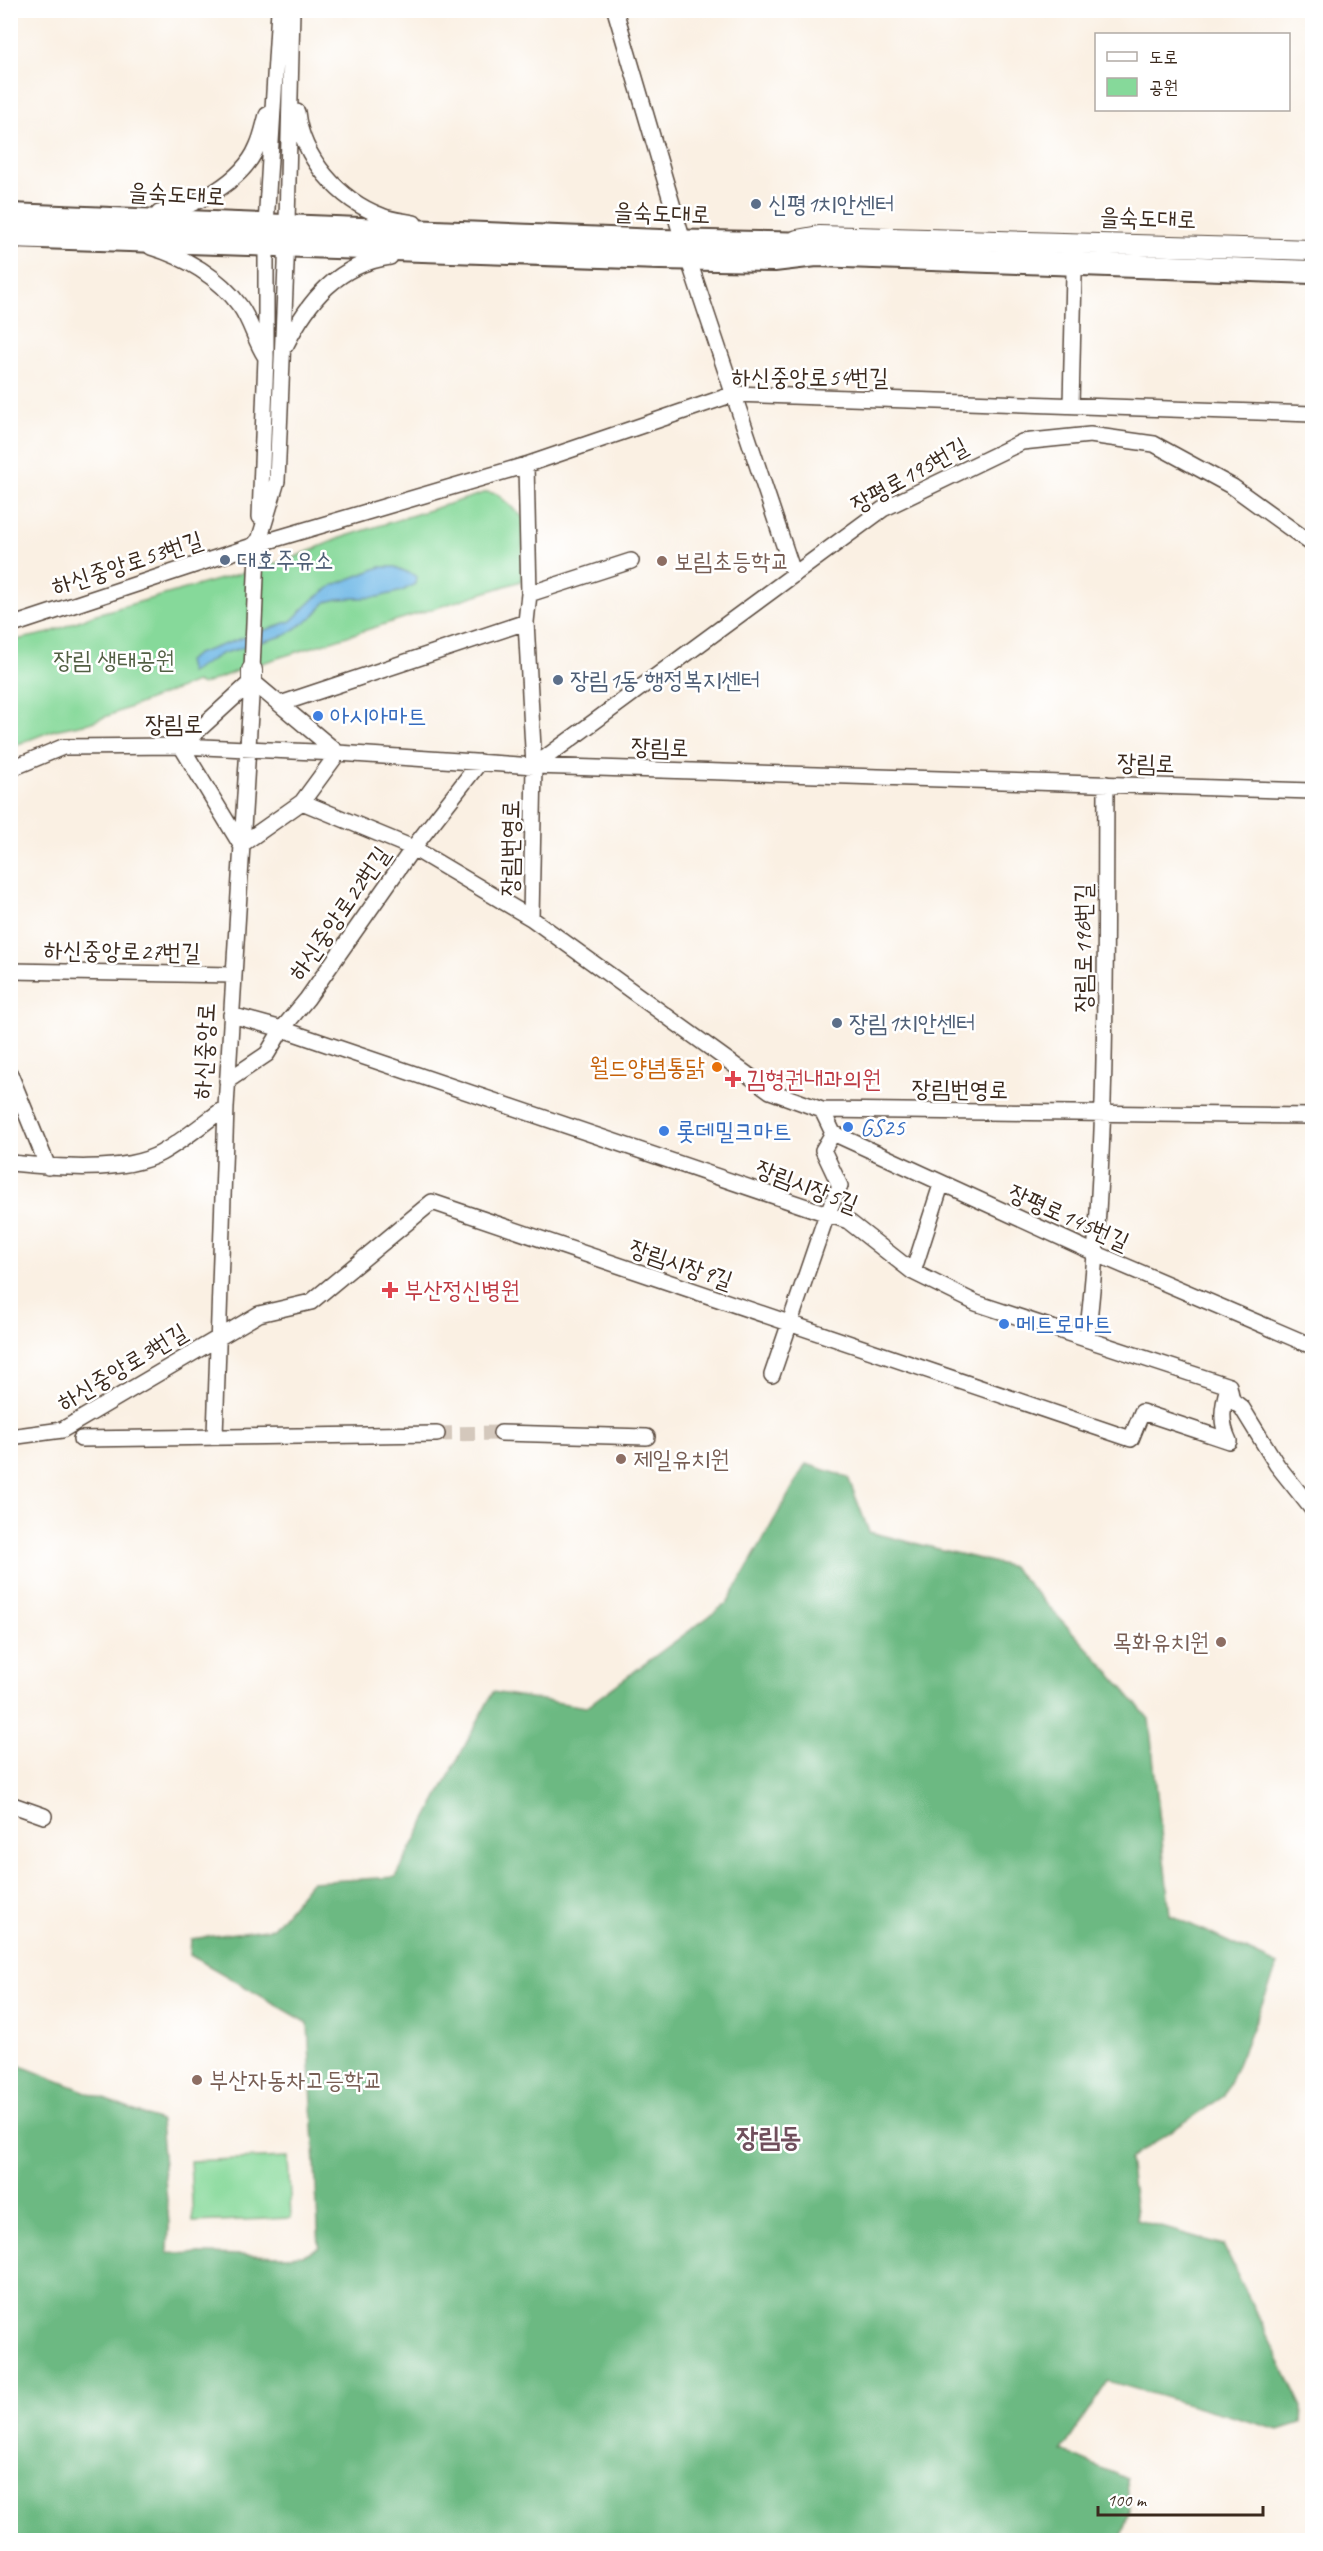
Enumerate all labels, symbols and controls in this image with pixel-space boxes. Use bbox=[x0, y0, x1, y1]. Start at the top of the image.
legend bbox=[1095, 33, 1290, 111]
text: 도로 bbox=[1149, 46, 1178, 68]
text: 공원 bbox=[1149, 76, 1178, 98]
street label: 을숙도대로 bbox=[128, 176, 226, 212]
place label: 신평1치안센터 bbox=[768, 189, 895, 219]
street label: 을숙도대로 bbox=[613, 196, 711, 230]
marker: 신평1치안센터 bbox=[749, 197, 763, 211]
street label: 을숙도대로 bbox=[1099, 201, 1197, 235]
street label: 하신중앙로54번길 bbox=[732, 362, 888, 392]
street label: 장평로195번길 bbox=[845, 431, 973, 519]
street label: 하신중앙로53번길 bbox=[48, 525, 206, 601]
place label: 대호주유소 bbox=[237, 545, 334, 575]
place label: 보림초등학교 bbox=[674, 546, 790, 576]
marker: 대호주유소 bbox=[218, 553, 232, 567]
marker: 보림초등학교 bbox=[655, 554, 669, 568]
park label: 장림 생태공원 bbox=[53, 645, 175, 675]
place label: 장림1동 행정복지센터 bbox=[570, 665, 760, 695]
marker: 장림1동 행정복지센터 bbox=[551, 673, 565, 687]
place label: 아시아마트 bbox=[330, 701, 427, 731]
street label: 장림로 bbox=[145, 709, 203, 739]
marker: 아시아마트 bbox=[311, 709, 325, 723]
street label: 장림로 bbox=[631, 731, 689, 763]
street label: 장림로 bbox=[1117, 747, 1175, 779]
street label: 장림번영로 bbox=[494, 799, 526, 897]
street label: 하신중앙로22번길 bbox=[282, 840, 396, 986]
street label: 장림로196번길 bbox=[1068, 884, 1098, 1012]
street label: 하신중앙로27번길 bbox=[43, 935, 201, 967]
street label: 하신중앙로 bbox=[186, 1002, 222, 1100]
place label: 장림1치안센터 bbox=[849, 1008, 976, 1038]
marker: 장림1치안센터 bbox=[830, 1016, 844, 1030]
place label: 월드양념통닭 bbox=[589, 1052, 705, 1082]
marker: 월드양념통닭 bbox=[710, 1060, 724, 1074]
place label: 김형권내과의원 bbox=[746, 1064, 881, 1094]
marker: 김형권내과의원 bbox=[724, 1070, 742, 1088]
street label: 장림번영로 bbox=[911, 1073, 1009, 1105]
place label: GS25 bbox=[860, 1112, 906, 1142]
place label: 롯데밀크마트 bbox=[676, 1116, 792, 1146]
marker: GS25 bbox=[841, 1120, 855, 1134]
marker: 롯데밀크마트 bbox=[657, 1124, 671, 1138]
street label: 장림시장5길 bbox=[752, 1153, 862, 1219]
street label: 장평로145번길 bbox=[1004, 1177, 1134, 1257]
street label: 장림시장9길 bbox=[625, 1232, 737, 1296]
place label: 부산정신병원 bbox=[404, 1275, 520, 1305]
marker: 부산정신병원 bbox=[381, 1281, 399, 1299]
place label: 메트로마트 bbox=[1016, 1309, 1113, 1339]
street label: 하신중앙로3번길 bbox=[52, 1317, 192, 1417]
marker: 메트로마트 bbox=[997, 1317, 1011, 1331]
place label: 제일유치원 bbox=[633, 1444, 730, 1474]
marker: 제일유치원 bbox=[614, 1452, 628, 1466]
place label: 목화유치원 bbox=[1112, 1627, 1209, 1657]
marker: 목화유치원 bbox=[1214, 1635, 1228, 1649]
place label: 부산자동차고등학교 bbox=[209, 2065, 383, 2095]
marker: 부산자동차고등학교 bbox=[190, 2073, 204, 2087]
district label: 장림동 bbox=[736, 2120, 802, 2154]
scale bar bbox=[1098, 2479, 1263, 2517]
text: 100 m bbox=[1107, 2489, 1148, 2511]

